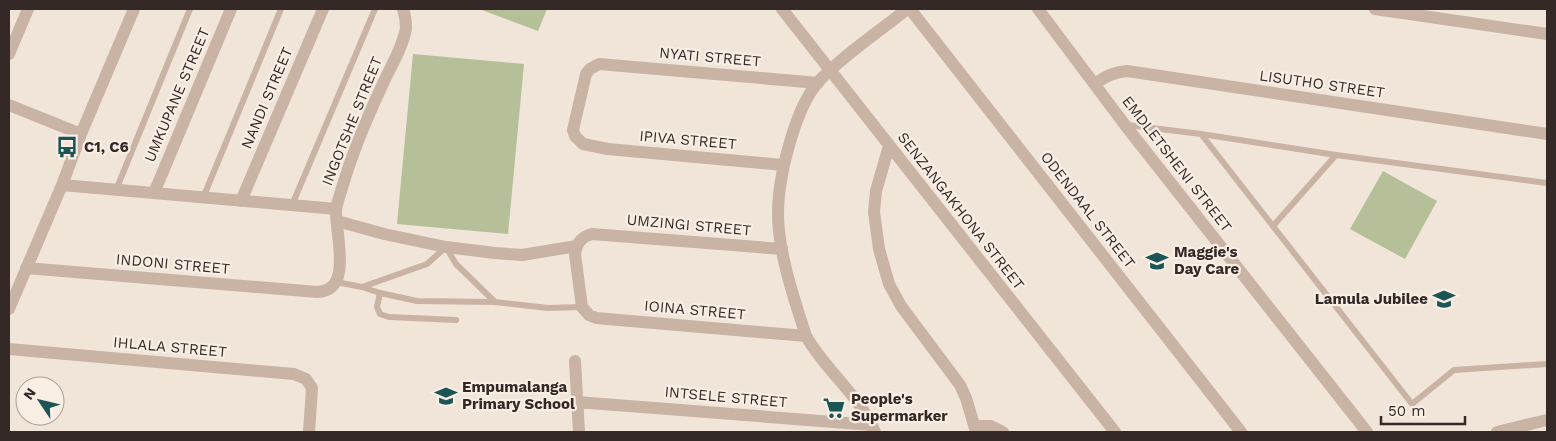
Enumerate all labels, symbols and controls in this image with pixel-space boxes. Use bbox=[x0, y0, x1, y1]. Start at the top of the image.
street label: UMKUPANE STREET bbox=[141, 25, 213, 165]
street label: NANDI STREET bbox=[237, 44, 297, 152]
street label: NYATI STREET bbox=[658, 44, 762, 70]
street label: INGOTSHE STREET bbox=[318, 54, 386, 188]
street label: LISUTHO STREET bbox=[1258, 66, 1386, 102]
street label: EMDLETSHENI STREET bbox=[1118, 92, 1236, 236]
street label: IPIVA STREET bbox=[639, 127, 737, 153]
street label: SENZANGAKHONA STREET bbox=[894, 129, 1028, 293]
bus stop icon: C1, C6 bbox=[54, 134, 80, 160]
place label: C1, C6 bbox=[84, 138, 129, 156]
street label: ODENDAAL STREET bbox=[1037, 148, 1139, 272]
street label: UMZINGI STREET bbox=[626, 211, 752, 239]
place label: Maggie's Day Care bbox=[1174, 243, 1240, 278]
school or university icon: Maggie's Day Care bbox=[1144, 248, 1170, 274]
street label: INDONI STREET bbox=[115, 250, 231, 278]
school or university icon: Lamula Jubilee bbox=[1431, 286, 1457, 312]
place label: Lamula Jubilee bbox=[1315, 290, 1428, 308]
street label: IOINA STREET bbox=[643, 297, 747, 323]
street label: IHLALA STREET bbox=[112, 333, 228, 361]
north arrow bbox=[15, 376, 65, 426]
place label: Empumalanga Primary School bbox=[462, 378, 575, 413]
school or university icon: Empumalanga Primary School bbox=[433, 383, 459, 409]
street label: INTSELE STREET bbox=[664, 383, 788, 411]
text: N bbox=[20, 385, 39, 402]
place label: People's Supermarker bbox=[851, 390, 948, 425]
scale bar bbox=[1381, 394, 1465, 426]
supermarket icon: People's Supermarker bbox=[821, 395, 847, 421]
text: 50 m bbox=[1388, 402, 1425, 420]

